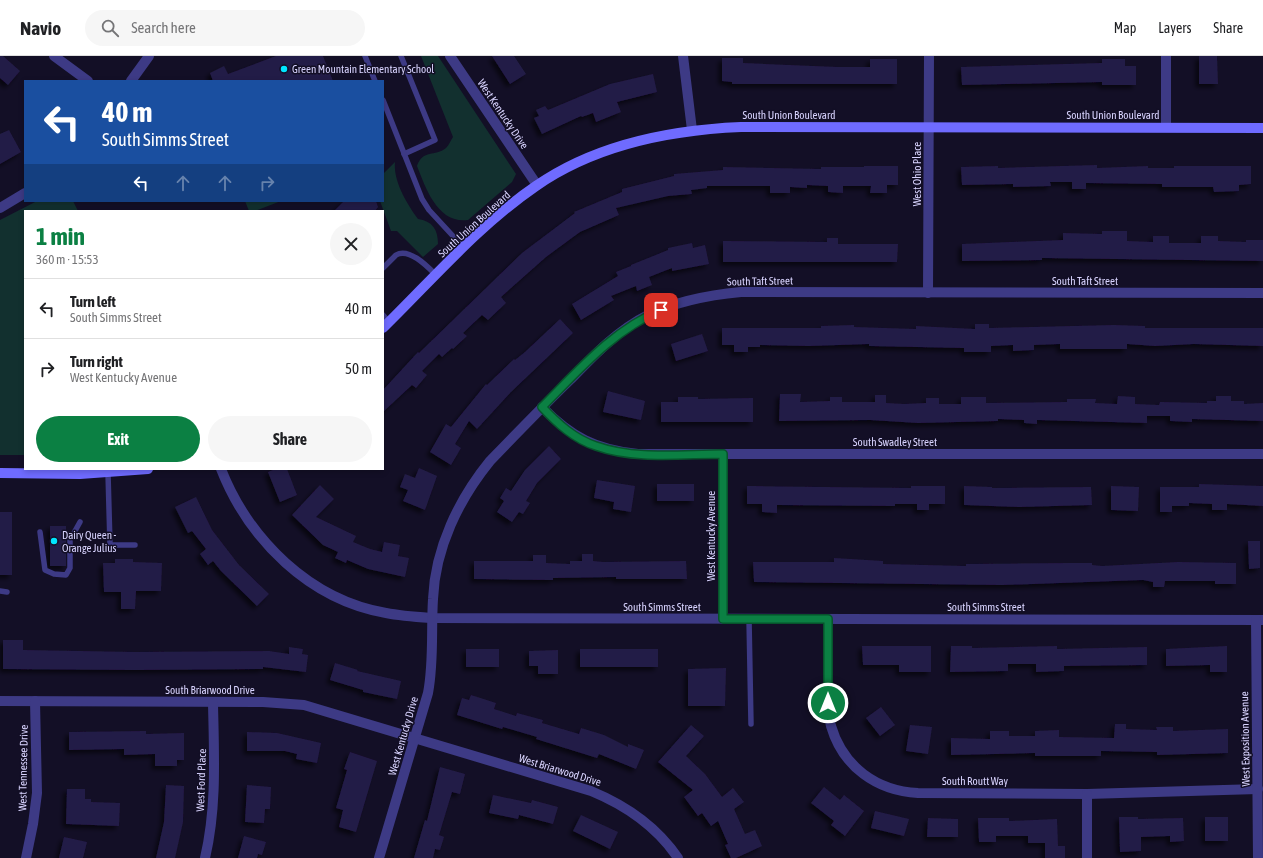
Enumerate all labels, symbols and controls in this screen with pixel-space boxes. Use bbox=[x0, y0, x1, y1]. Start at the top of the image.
search box bbox=[85, 10, 365, 46]
text: Navio bbox=[20, 17, 61, 39]
icon: search bbox=[99, 17, 121, 39]
text: Search here bbox=[131, 19, 196, 36]
text: Map bbox=[1114, 20, 1136, 36]
text: Layers bbox=[1158, 20, 1191, 36]
text: Share bbox=[1213, 20, 1243, 36]
place label: Green Mountain Elementary School bbox=[292, 63, 434, 75]
marker: Green Mountain Elementary School bbox=[279, 64, 289, 74]
street label: West Kentucky Drive bbox=[475, 77, 531, 151]
icon: left bbox=[36, 96, 88, 148]
text: 40 m bbox=[102, 96, 152, 128]
street label: South Union Boulevard bbox=[743, 109, 835, 121]
street label: South Union Boulevard bbox=[1067, 109, 1159, 121]
text: South Simms Street bbox=[102, 129, 229, 150]
street label: West Ohio Place bbox=[911, 142, 923, 206]
icon: left bbox=[130, 172, 152, 194]
icon: ahead bbox=[172, 172, 194, 194]
icon: ahead bbox=[214, 172, 236, 194]
icon: right bbox=[256, 172, 278, 194]
street label: South Union Boulevard bbox=[435, 188, 513, 260]
text: 1 min bbox=[36, 223, 85, 250]
button: close bbox=[330, 223, 372, 265]
text: 360 m · 15:53 bbox=[36, 252, 99, 267]
street label: South Taft Street bbox=[727, 274, 793, 288]
street label: South Taft Street bbox=[1052, 275, 1118, 287]
text: Turn left bbox=[70, 293, 116, 310]
pin bbox=[644, 293, 678, 327]
icon: left bbox=[36, 298, 58, 320]
icon: arrive bbox=[650, 299, 672, 321]
text: 40 m bbox=[345, 300, 372, 317]
text: South Simms Street bbox=[70, 310, 162, 325]
text: Turn right bbox=[70, 353, 123, 370]
icon: right bbox=[36, 358, 58, 380]
text: 50 m bbox=[345, 360, 372, 377]
text: West Kentucky Avenue bbox=[70, 370, 177, 385]
button: Exit bbox=[36, 416, 200, 462]
button: Share bbox=[208, 416, 372, 462]
street label: South Swadley Street bbox=[853, 436, 937, 448]
street label: West Kentucky Avenue bbox=[705, 491, 717, 581]
place label: Dairy Queen - Orange Julius bbox=[62, 529, 117, 554]
marker: Dairy Queen - Orange Julius bbox=[49, 536, 59, 546]
street label: South Simms Street bbox=[623, 601, 701, 613]
street label: South Simms Street bbox=[947, 601, 1025, 613]
position arrow bbox=[807, 682, 849, 724]
street label: South Briarwood Drive bbox=[165, 684, 255, 696]
street label: West Exposition Avenue bbox=[1238, 691, 1252, 787]
street label: West Kentucky Drive bbox=[386, 695, 420, 777]
street label: West Tennessee Drive bbox=[16, 725, 30, 811]
street label: West Ford Place bbox=[194, 748, 208, 812]
street label: West Briarwood Drive bbox=[517, 752, 603, 788]
street label: South Routt Way bbox=[942, 775, 1009, 787]

